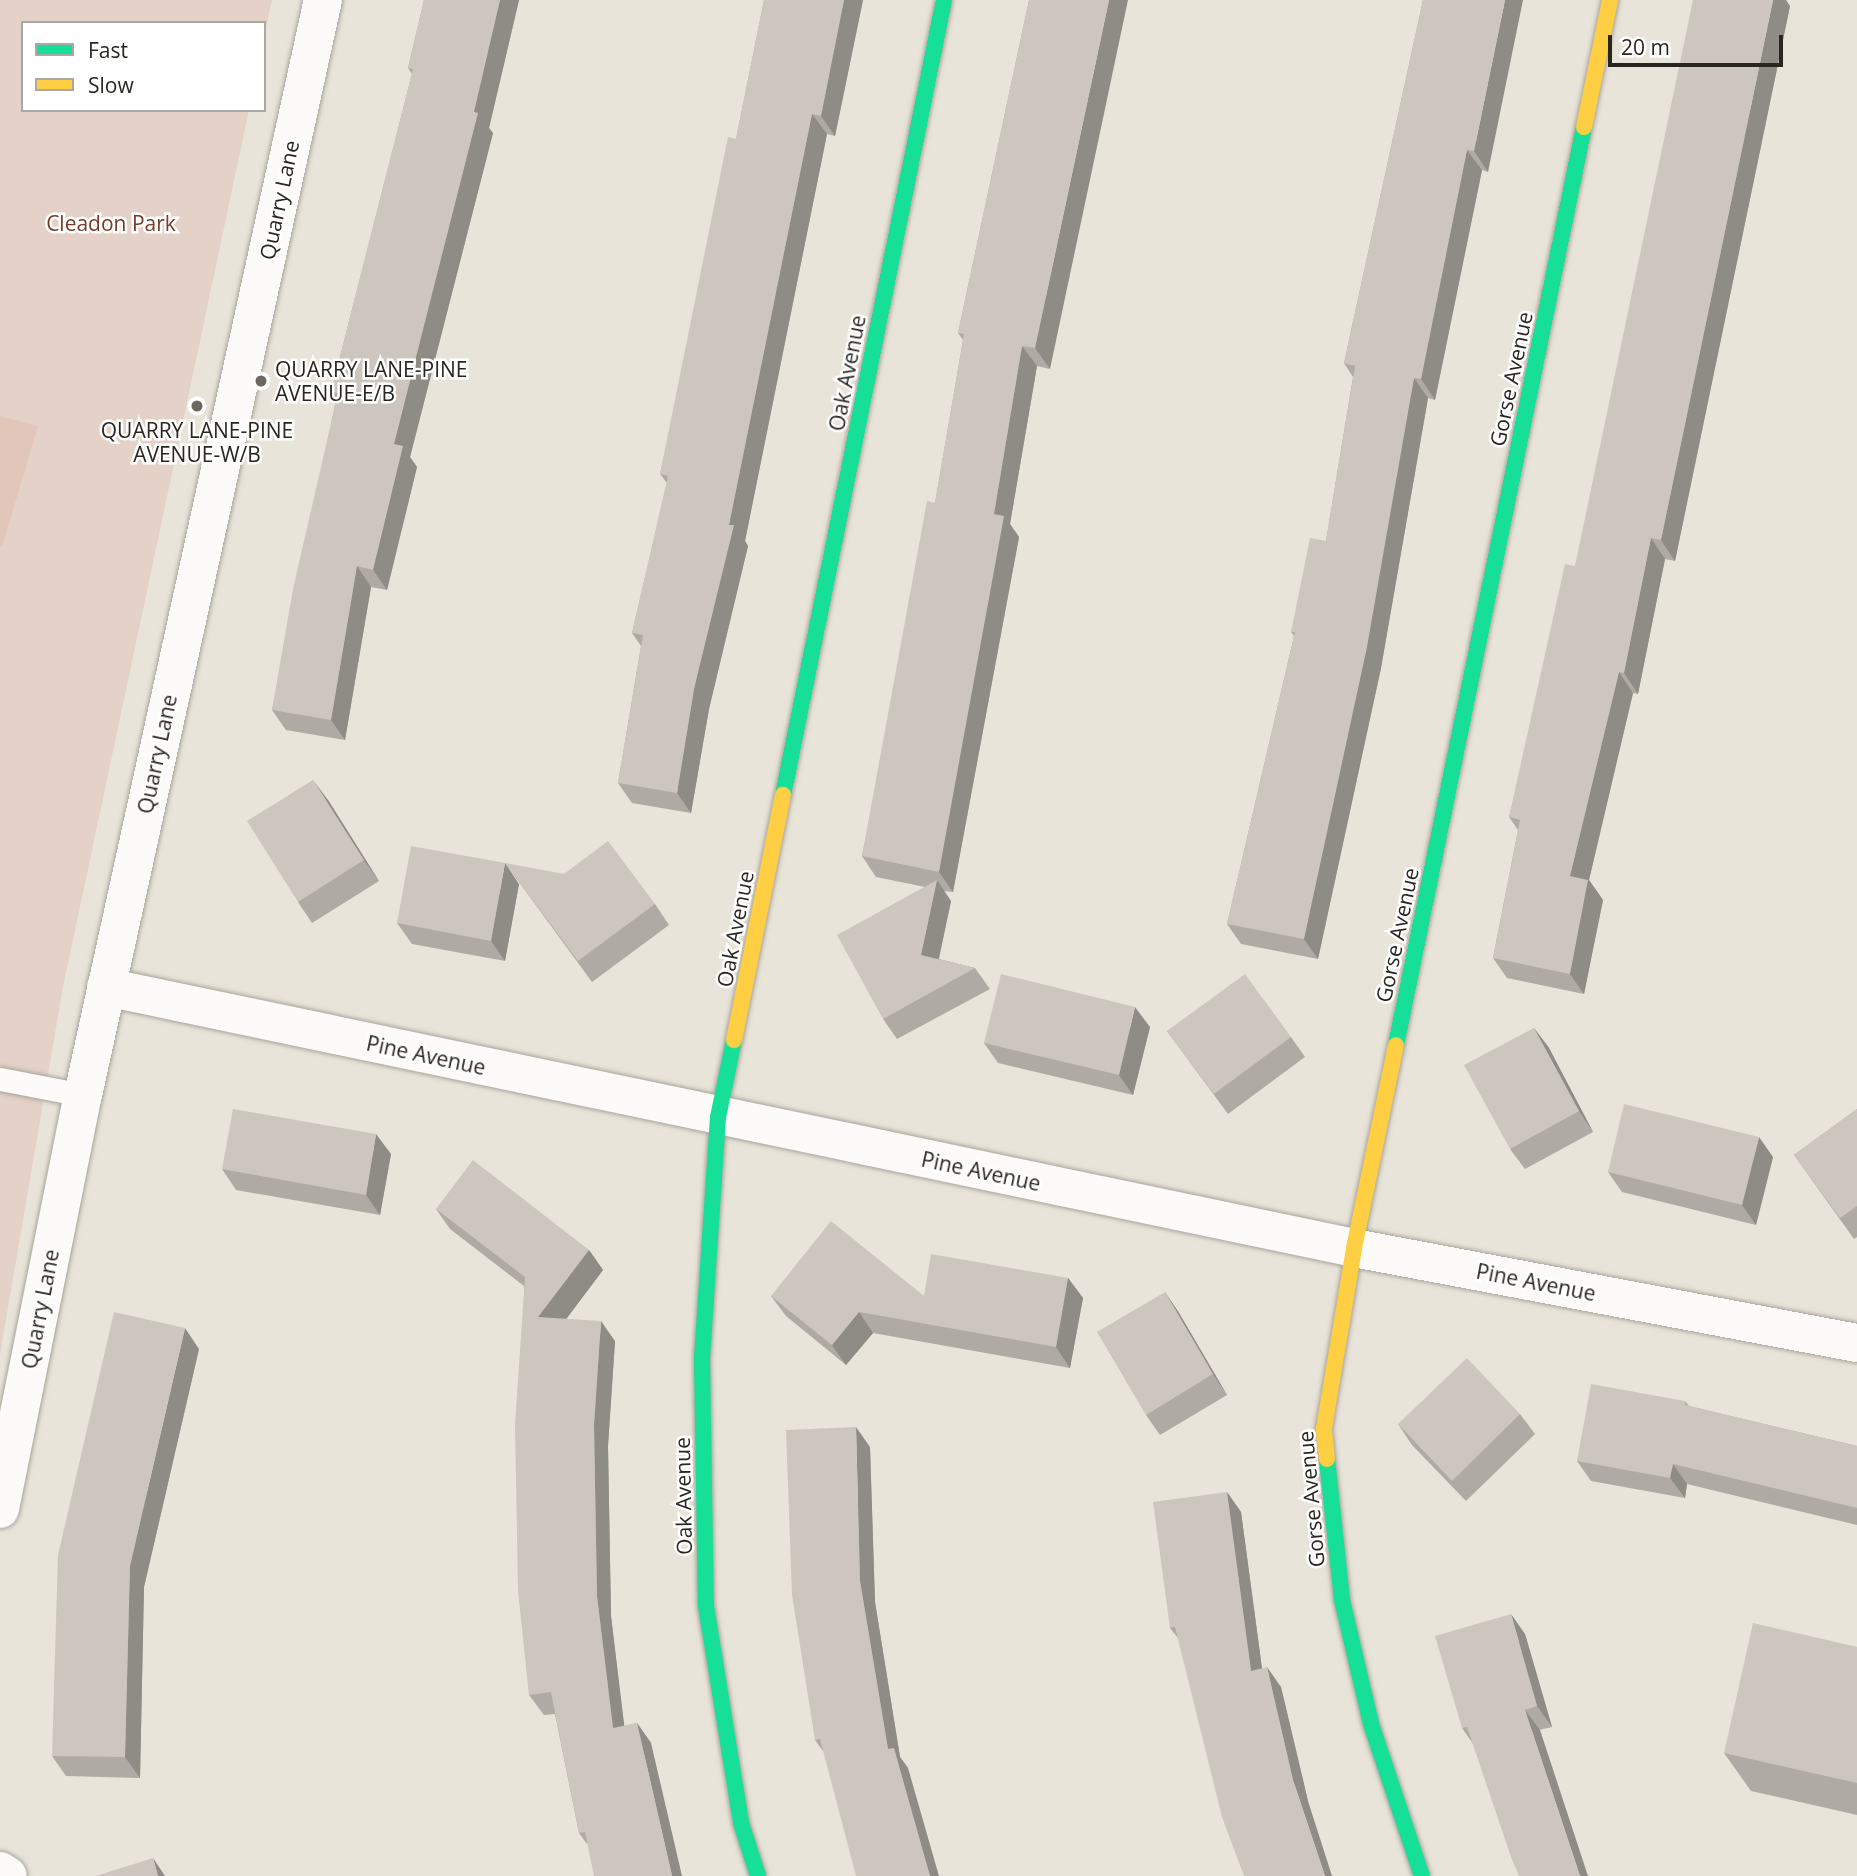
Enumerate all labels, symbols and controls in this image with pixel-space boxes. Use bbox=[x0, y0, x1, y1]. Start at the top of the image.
legend bbox=[21, 21, 266, 112]
scale bar bbox=[1612, 21, 1787, 65]
text: 20 m bbox=[1621, 33, 1670, 61]
text: Fast bbox=[88, 36, 128, 64]
text: Slow bbox=[88, 71, 134, 99]
street label: Quarry Lane bbox=[254, 138, 304, 262]
park label: Cleadon Park bbox=[46, 210, 176, 236]
street label: Gorse Avenue bbox=[1484, 309, 1538, 449]
street label: Oak Avenue bbox=[823, 313, 871, 433]
place label: QUARRY LANE-PINE AVENUE-E/B bbox=[275, 356, 467, 406]
marker: QUARRY LANE-PINE AVENUE-E/B bbox=[253, 373, 269, 389]
marker: QUARRY LANE-PINE AVENUE-W/B bbox=[189, 398, 205, 414]
place label: QUARRY LANE-PINE AVENUE-W/B bbox=[101, 417, 293, 467]
street label: Quarry Lane bbox=[132, 692, 182, 816]
street label: Gorse Avenue bbox=[1370, 865, 1424, 1005]
street label: Oak Avenue bbox=[711, 869, 759, 989]
street label: Pine Avenue bbox=[364, 1030, 488, 1080]
street label: Pine Avenue bbox=[919, 1146, 1043, 1196]
street label: Quarry Lane bbox=[16, 1247, 64, 1371]
street label: Pine Avenue bbox=[1474, 1258, 1598, 1306]
street label: Gorse Avenue bbox=[1292, 1430, 1330, 1568]
street label: Oak Avenue bbox=[669, 1437, 697, 1555]

